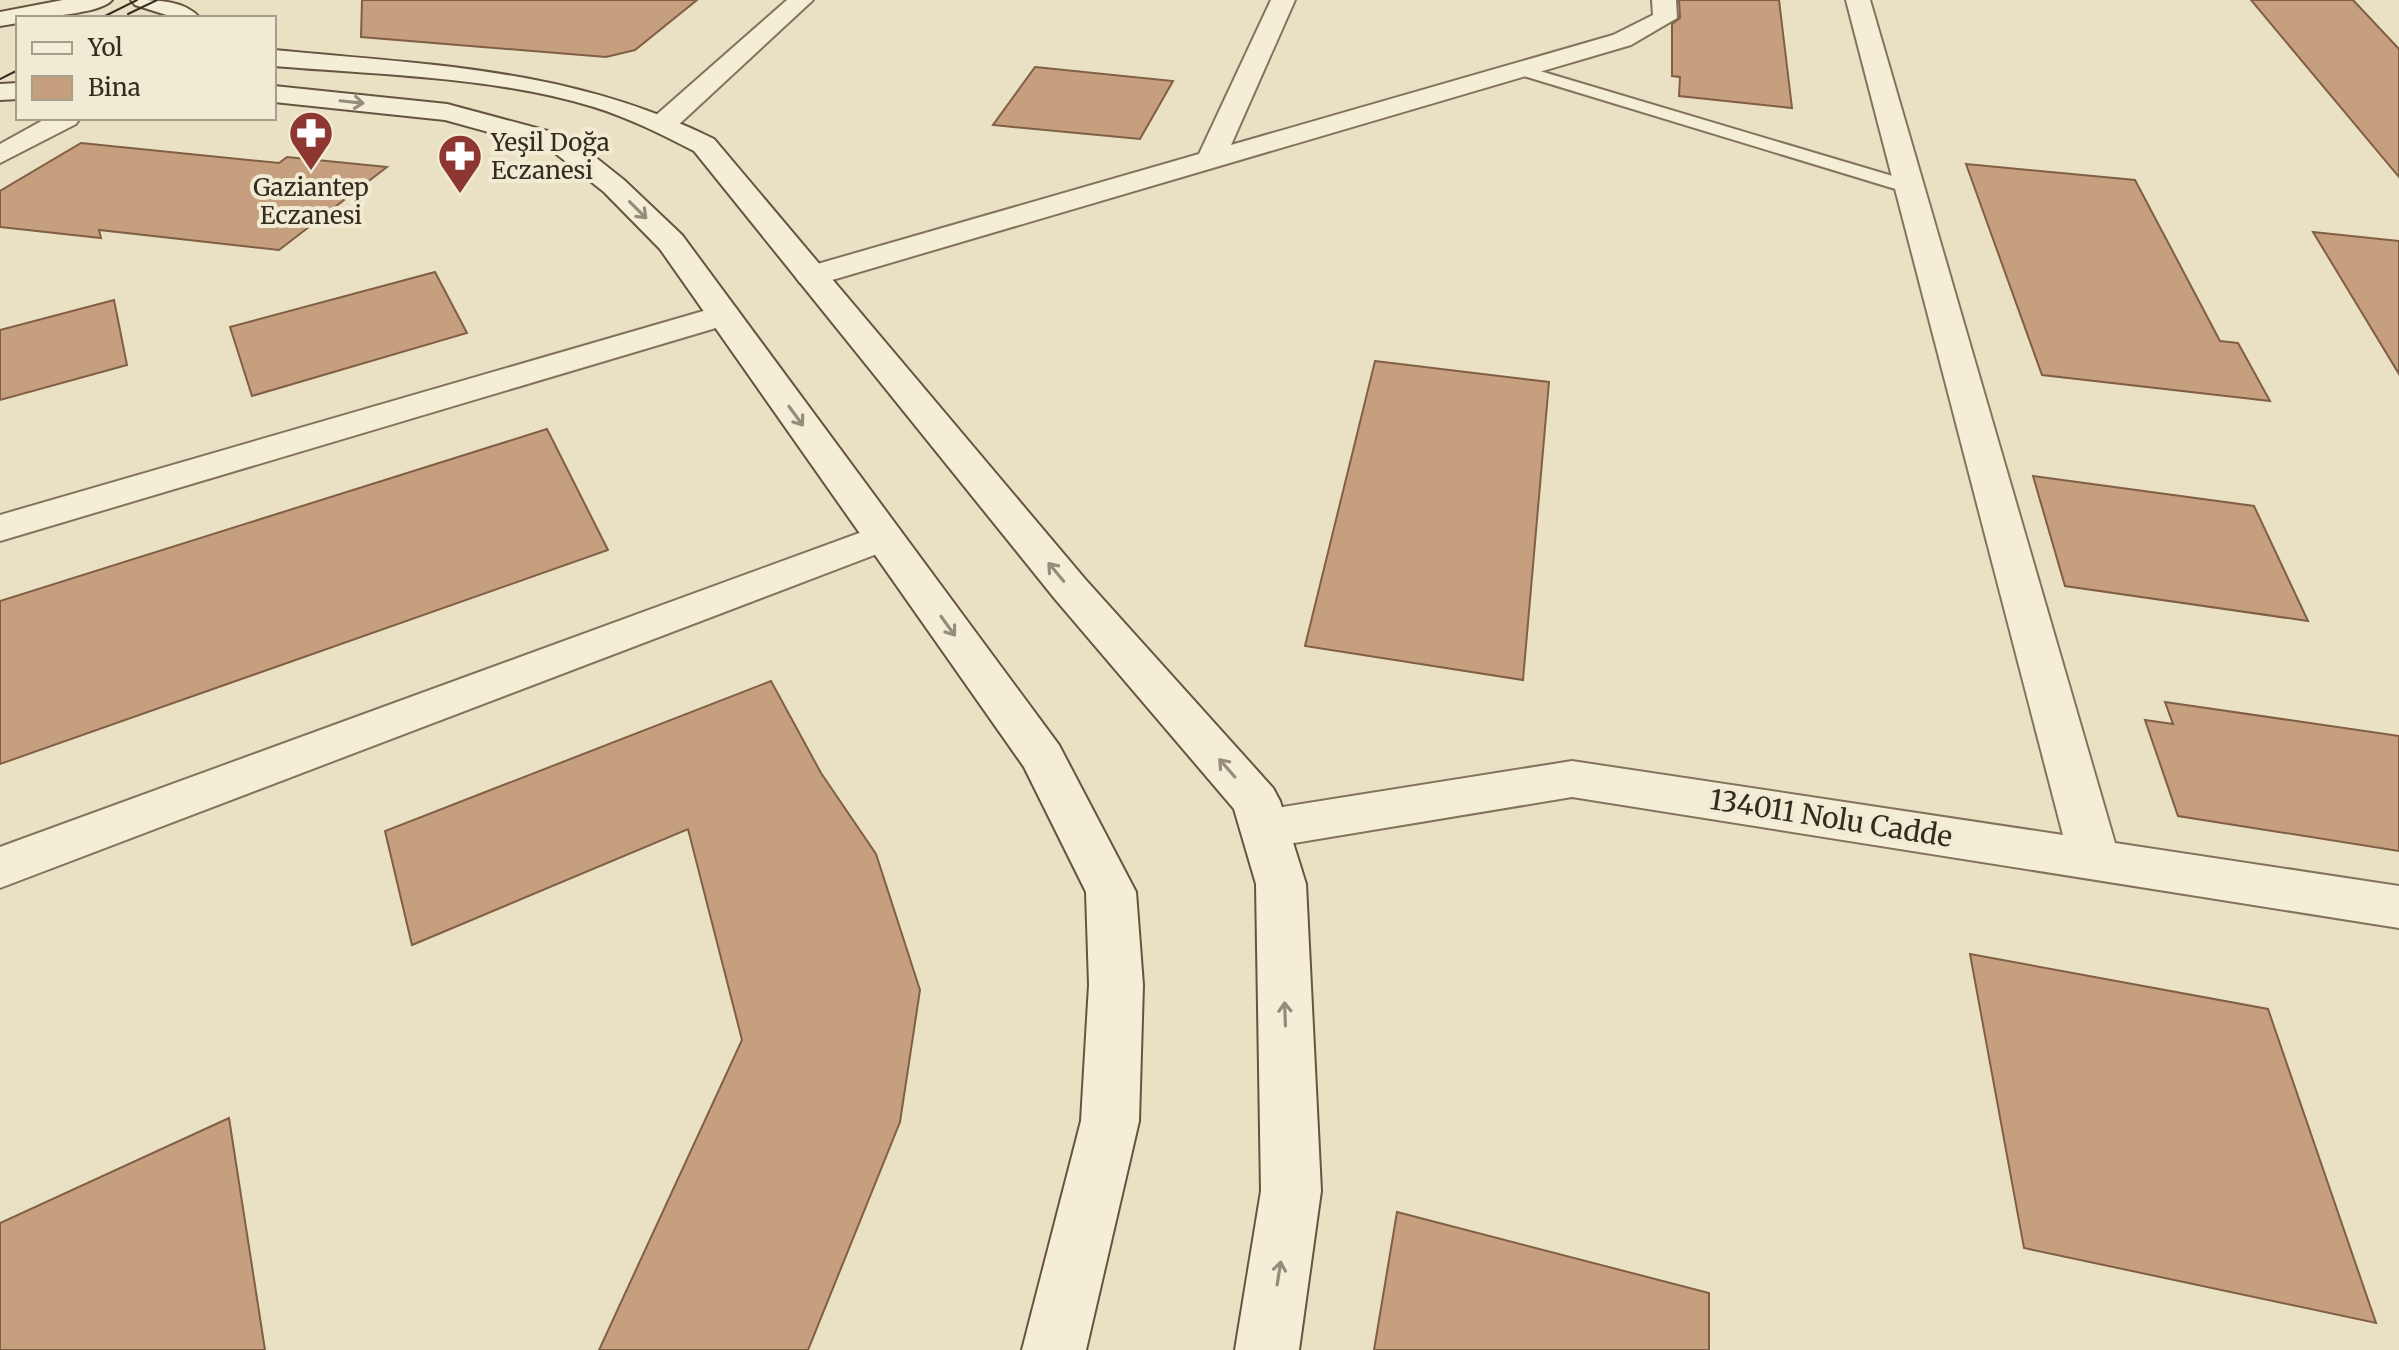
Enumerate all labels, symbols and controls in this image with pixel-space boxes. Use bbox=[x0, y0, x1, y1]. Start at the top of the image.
legend bbox=[16, 16, 276, 120]
text: Yol bbox=[87, 32, 123, 63]
text: Bina bbox=[88, 72, 141, 103]
one-way arrow bbox=[338, 95, 365, 110]
pharmacy icon: Gaziantep Eczanesi bbox=[287, 109, 335, 172]
place label: Yeşil Doğa Eczanesi bbox=[490, 127, 610, 186]
pharmacy icon: Yeşil Doğa Eczanesi bbox=[436, 132, 484, 195]
place label: Gaziantep Eczanesi bbox=[253, 172, 369, 231]
one-way arrow bbox=[628, 200, 647, 219]
one-way arrow bbox=[788, 404, 804, 426]
one-way arrow bbox=[1047, 562, 1065, 583]
one-way arrow bbox=[940, 615, 957, 637]
one-way arrow bbox=[1218, 759, 1236, 779]
street label: 134011 Nolu Cadde bbox=[1707, 781, 1955, 855]
one-way arrow bbox=[1277, 1001, 1292, 1028]
one-way arrow bbox=[1272, 1261, 1287, 1286]

